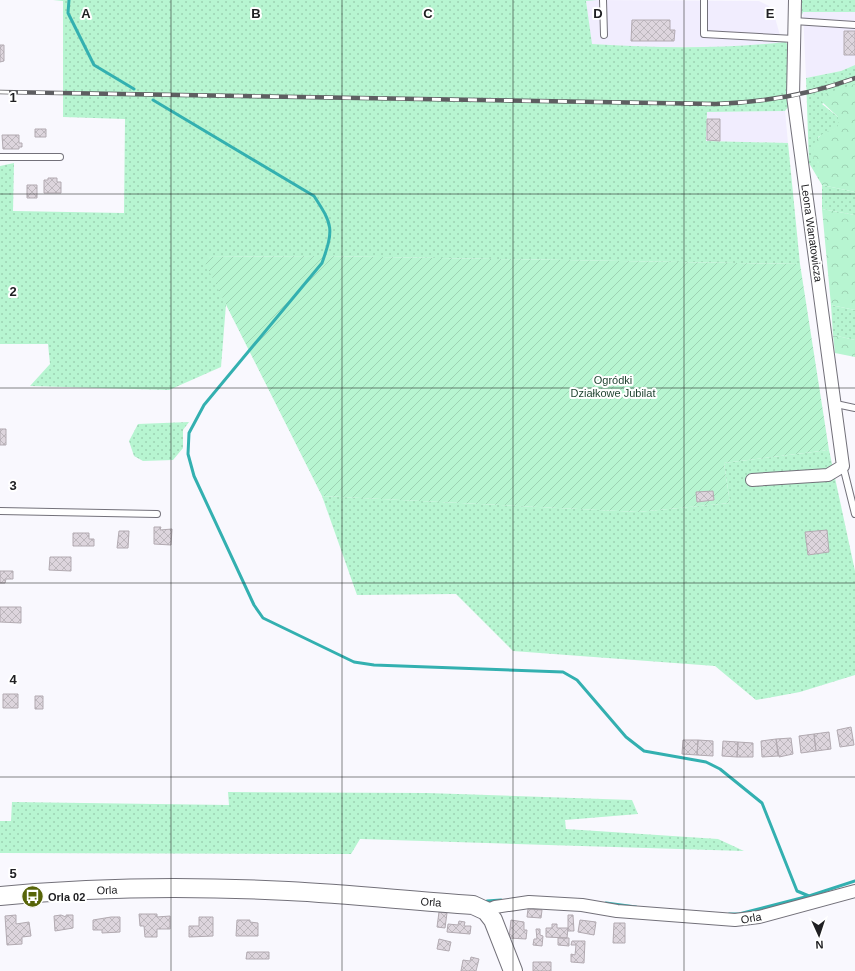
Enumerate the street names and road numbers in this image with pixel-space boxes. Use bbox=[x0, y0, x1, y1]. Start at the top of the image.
street label: Leona Wanatowicza bbox=[799, 183, 825, 284]
street label: Orla bbox=[96, 884, 118, 896]
street label: Orla bbox=[420, 895, 443, 909]
street label: Orla bbox=[740, 910, 763, 926]

